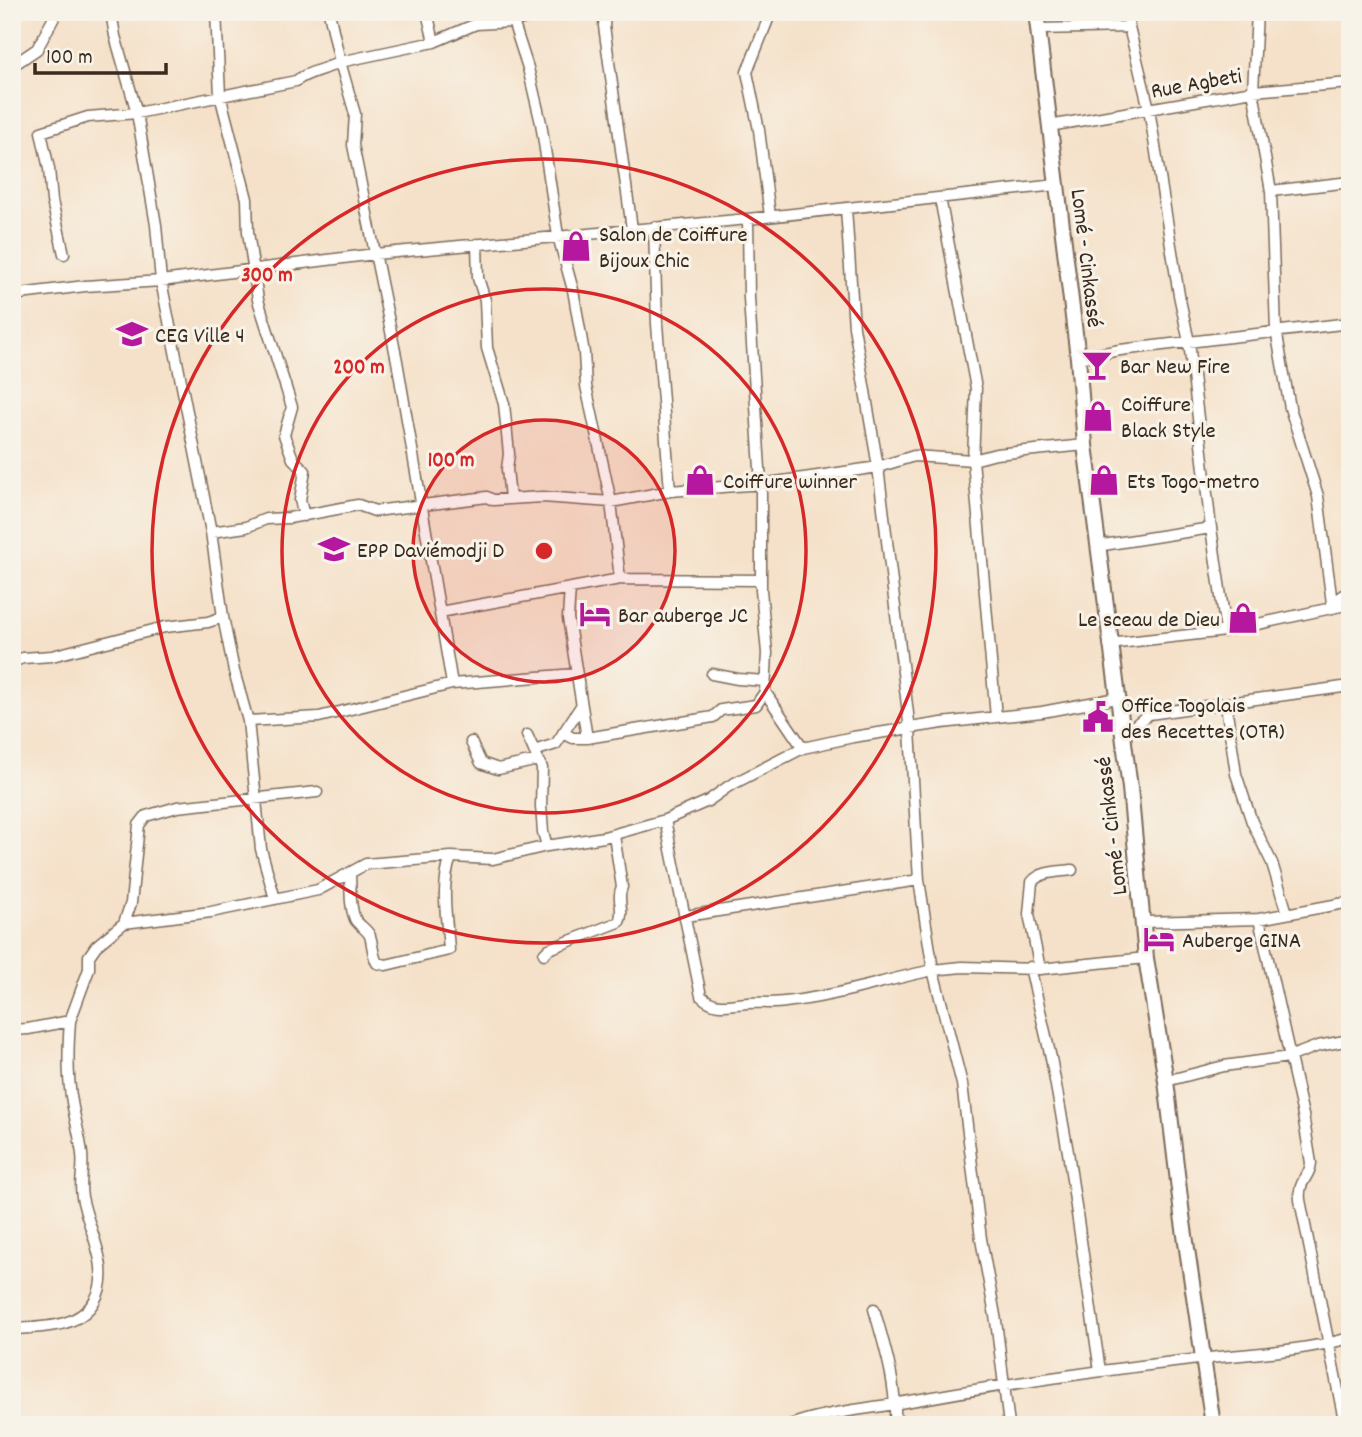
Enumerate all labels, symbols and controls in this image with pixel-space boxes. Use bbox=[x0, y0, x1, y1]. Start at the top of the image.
scale bar bbox=[35, 32, 166, 76]
text: 100 m bbox=[46, 44, 93, 74]
street label: Rue Agbeti bbox=[1148, 61, 1245, 110]
street label: Lomé - Cinkassé bbox=[1060, 187, 1109, 330]
place label: Salon de Coiffure Bijoux Chic bbox=[599, 220, 748, 279]
shop icon: Salon de Coiffure Bijoux Chic bbox=[559, 229, 593, 263]
text: 300 m bbox=[241, 262, 293, 292]
school or university icon: CEG Ville 4 bbox=[115, 317, 149, 351]
place label: CEG Ville 4 bbox=[155, 321, 245, 354]
bar icon: Bar New Fire bbox=[1080, 348, 1114, 382]
place label: Bar New Fire bbox=[1120, 352, 1230, 385]
text: 200 m bbox=[333, 354, 385, 384]
place label: Coiffure Black Style bbox=[1121, 390, 1216, 449]
shop icon: Coiffure Black Style bbox=[1081, 399, 1115, 433]
text: 100 m bbox=[428, 447, 474, 477]
shop icon: Coiffure winner bbox=[683, 463, 717, 497]
shop icon: Ets Togo-metro bbox=[1087, 463, 1121, 497]
place label: Coiffure winner bbox=[723, 467, 858, 500]
place label: Ets Togo-metro bbox=[1127, 467, 1260, 500]
school or university icon: EPP Daviémodji D bbox=[317, 532, 351, 566]
place label: EPP Daviémodji D bbox=[357, 536, 504, 569]
centre of rings bbox=[532, 539, 556, 563]
hotel icon: Bar auberge JC bbox=[578, 597, 612, 631]
place label: Bar auberge JC bbox=[618, 601, 748, 634]
shop icon: Le sceau de Dieu bbox=[1226, 601, 1260, 635]
place label: Le sceau de Dieu bbox=[1078, 605, 1220, 638]
place label: Office Togolais des Recettes (OTR) bbox=[1121, 691, 1285, 750]
public building icon: Office Togolais des Recettes (OTR) bbox=[1081, 700, 1115, 734]
street label: Lomé - Cinkassé bbox=[1089, 754, 1138, 897]
hotel icon: Auberge GINA bbox=[1142, 922, 1176, 956]
place label: Auberge GINA bbox=[1182, 926, 1301, 959]

